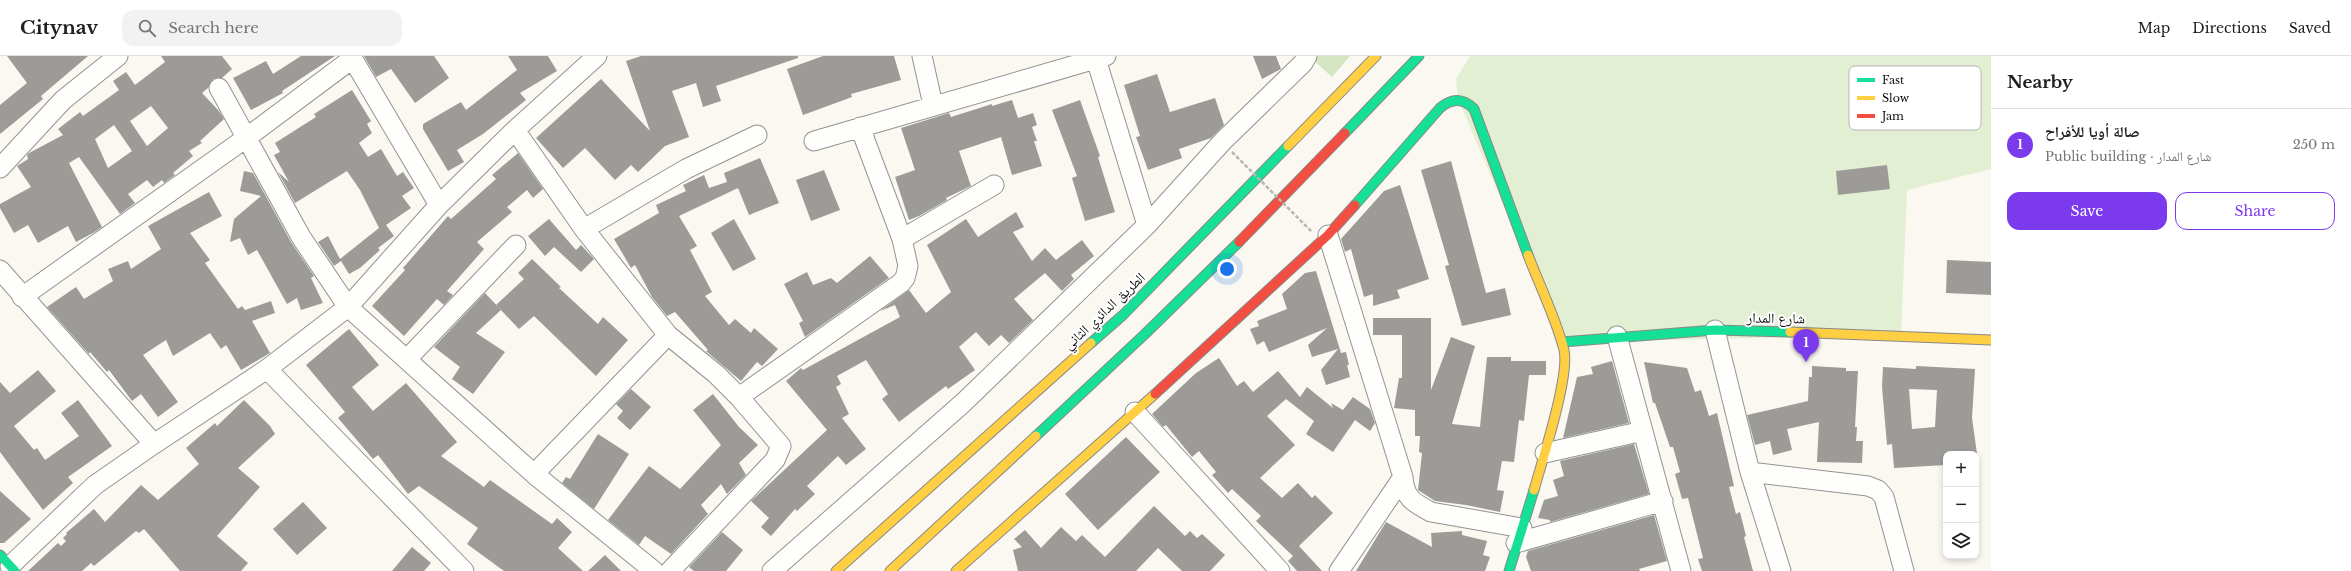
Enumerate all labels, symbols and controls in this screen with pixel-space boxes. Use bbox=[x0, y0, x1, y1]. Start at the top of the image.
search box bbox=[122, 10, 402, 46]
text: Citynav bbox=[20, 16, 98, 39]
icon: search bbox=[136, 17, 158, 39]
text: Search here bbox=[168, 18, 259, 37]
text: Map bbox=[2138, 19, 2170, 37]
text: Directions bbox=[2192, 19, 2267, 37]
text: Saved bbox=[2289, 19, 2331, 37]
legend bbox=[1849, 66, 1981, 130]
text: Nearby bbox=[2007, 72, 2073, 93]
text: Fast bbox=[1882, 73, 1905, 87]
text: Slow bbox=[1882, 91, 1910, 105]
text: Jam bbox=[1880, 109, 1904, 123]
text: صالة أويا للأفراح bbox=[2045, 122, 2140, 141]
text: 1 bbox=[2017, 136, 2023, 153]
text: 250 m bbox=[2293, 136, 2335, 153]
text: Public building · شارع المدار bbox=[2045, 148, 2211, 165]
button: Save bbox=[2007, 192, 2167, 230]
button: Share bbox=[2175, 192, 2335, 230]
your location bbox=[1217, 259, 1237, 279]
street label: الطريق الدائري الثاني bbox=[1059, 268, 1150, 355]
street label: شارع المدار bbox=[1746, 308, 1805, 329]
pin: 1 bbox=[1793, 329, 1819, 362]
map controls bbox=[1943, 451, 1979, 559]
button: + bbox=[1943, 451, 1979, 487]
button: − bbox=[1943, 487, 1979, 523]
button: layers bbox=[1943, 523, 1979, 559]

